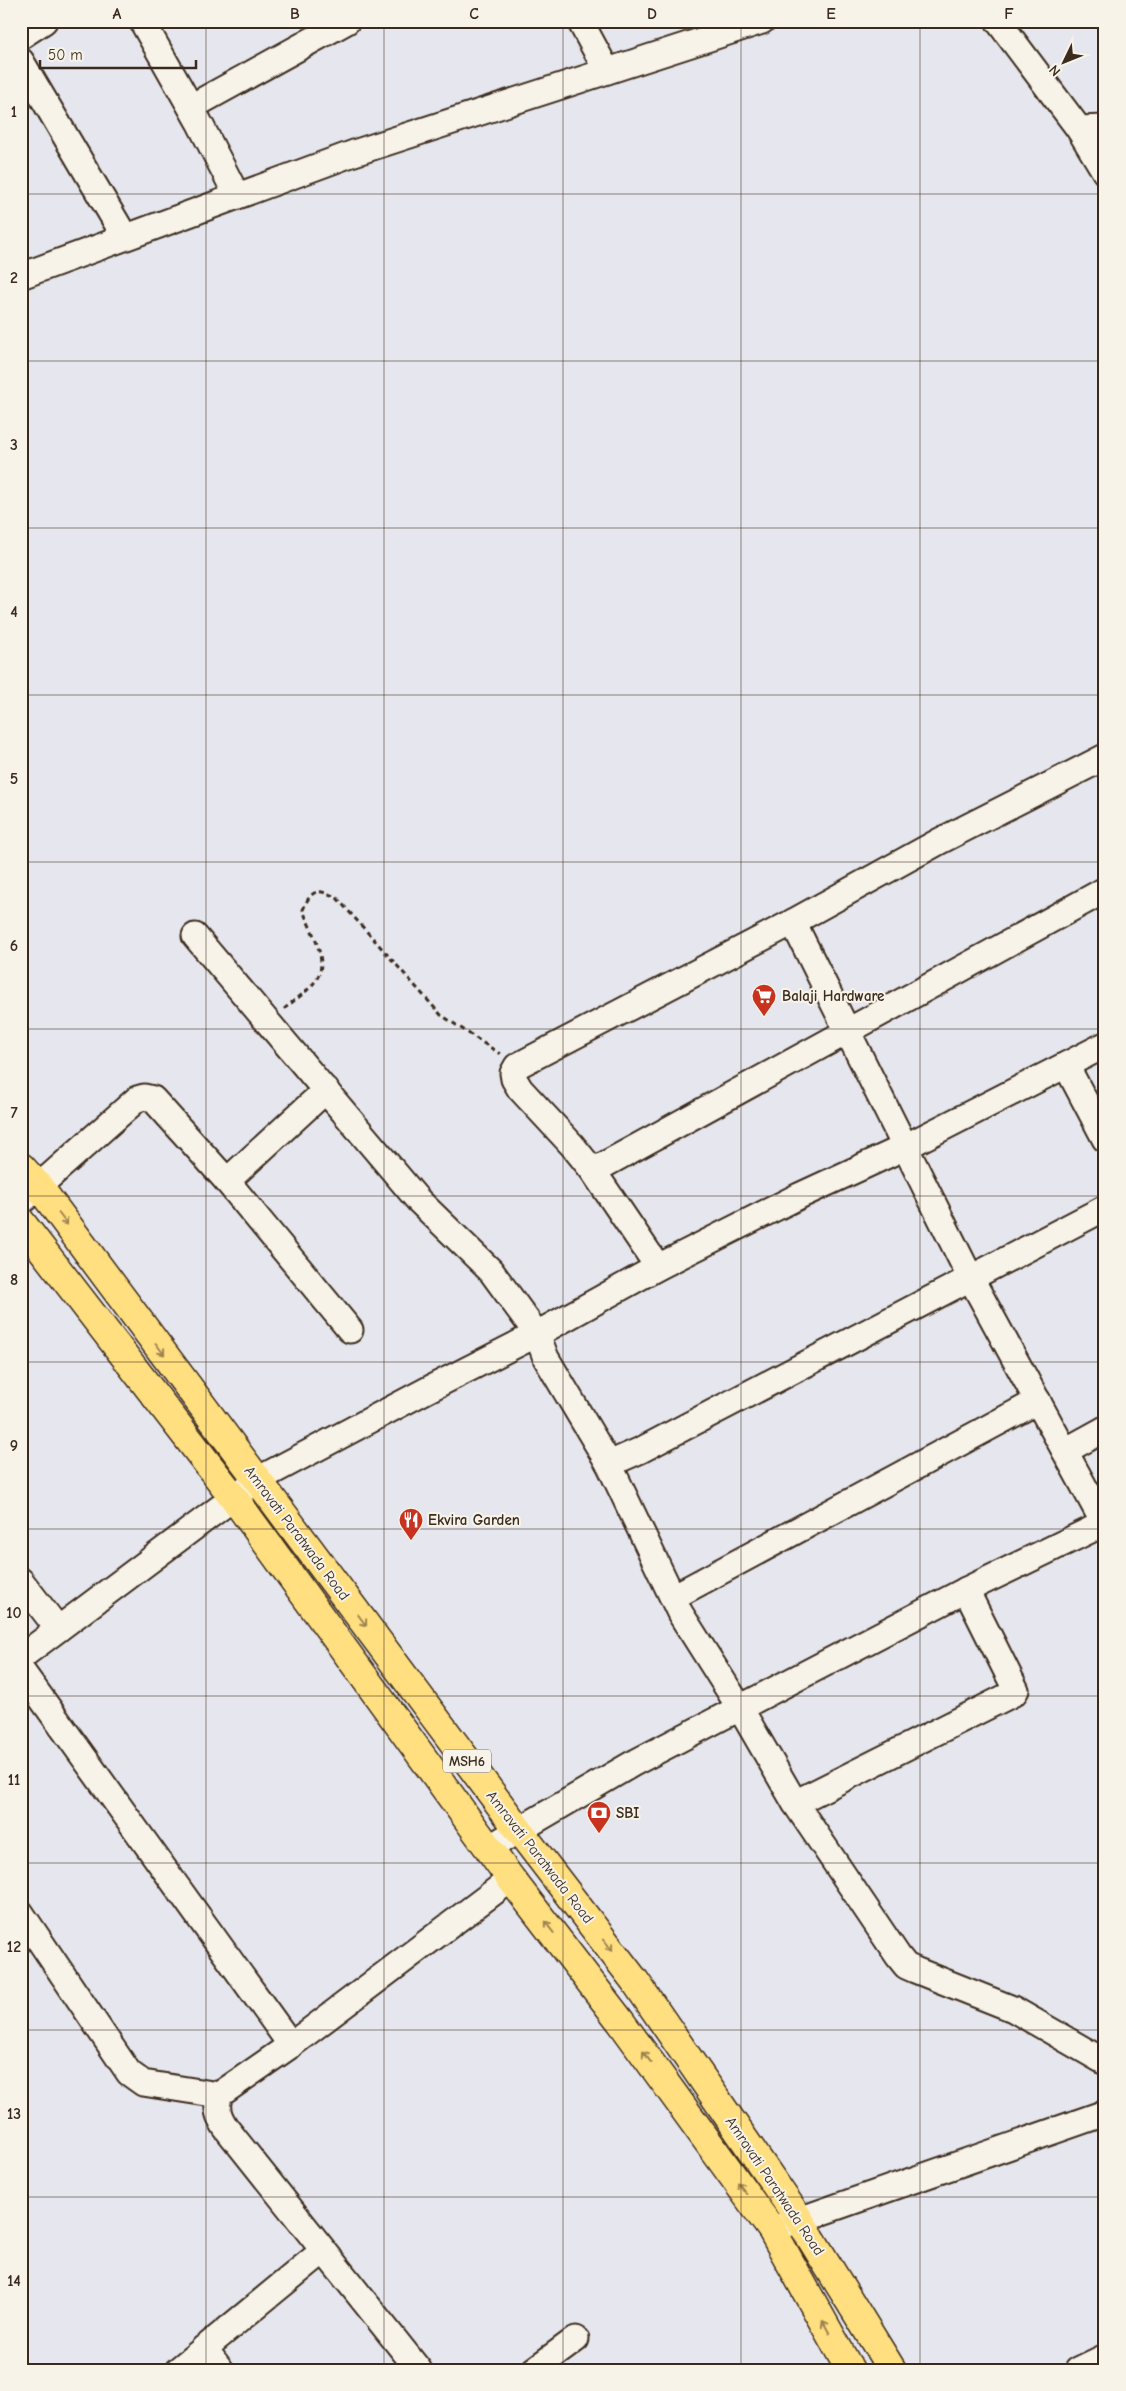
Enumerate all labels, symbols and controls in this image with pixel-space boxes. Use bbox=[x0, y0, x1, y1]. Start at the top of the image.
text: A bbox=[113, 5, 122, 23]
text: B bbox=[290, 5, 300, 23]
text: C bbox=[469, 5, 479, 23]
text: D bbox=[647, 5, 657, 23]
text: E bbox=[826, 5, 836, 23]
text: F bbox=[1004, 5, 1014, 23]
scale bar bbox=[40, 38, 196, 70]
north arrow bbox=[1038, 38, 1088, 88]
text: 50 m bbox=[48, 46, 83, 64]
text: N bbox=[1046, 61, 1064, 80]
text: 1 bbox=[11, 103, 17, 121]
text: 2 bbox=[10, 269, 18, 287]
text: 3 bbox=[10, 436, 18, 454]
text: 4 bbox=[10, 603, 18, 621]
text: 5 bbox=[10, 770, 18, 788]
text: 6 bbox=[10, 937, 18, 955]
supermarket icon: Balaji Hardware bbox=[751, 983, 777, 1017]
place label: Balaji Hardware bbox=[782, 987, 884, 1005]
text: 7 bbox=[10, 1104, 18, 1122]
one-way arrow bbox=[58, 1212, 68, 1226]
text: 8 bbox=[10, 1271, 18, 1289]
one-way arrow bbox=[155, 1342, 165, 1356]
text: 9 bbox=[10, 1437, 18, 1455]
street label: Amravati Paratwada Road bbox=[241, 1462, 353, 1604]
restaurant icon: Ekvira Garden bbox=[398, 1507, 424, 1541]
place label: Ekvira Garden bbox=[428, 1511, 520, 1529]
text: 10 bbox=[6, 1604, 22, 1622]
one-way arrow bbox=[357, 1613, 367, 1627]
road number: MSH6 bbox=[443, 1750, 491, 1772]
text: 11 bbox=[8, 1771, 20, 1789]
street label: Amravati Paratwada Road bbox=[483, 1787, 597, 1927]
bank icon: SBI bbox=[586, 1800, 612, 1834]
place label: SBI bbox=[616, 1804, 639, 1822]
one-way arrow bbox=[543, 1921, 554, 1934]
text: 12 bbox=[7, 1938, 21, 1956]
one-way arrow bbox=[602, 1938, 613, 1951]
one-way arrow bbox=[642, 2050, 652, 2064]
text: 13 bbox=[7, 2105, 21, 2123]
street label: Amravati Paratwada Road bbox=[722, 2113, 828, 2259]
one-way arrow bbox=[737, 2181, 747, 2195]
text: 14 bbox=[7, 2272, 21, 2290]
one-way arrow bbox=[821, 2320, 830, 2335]

